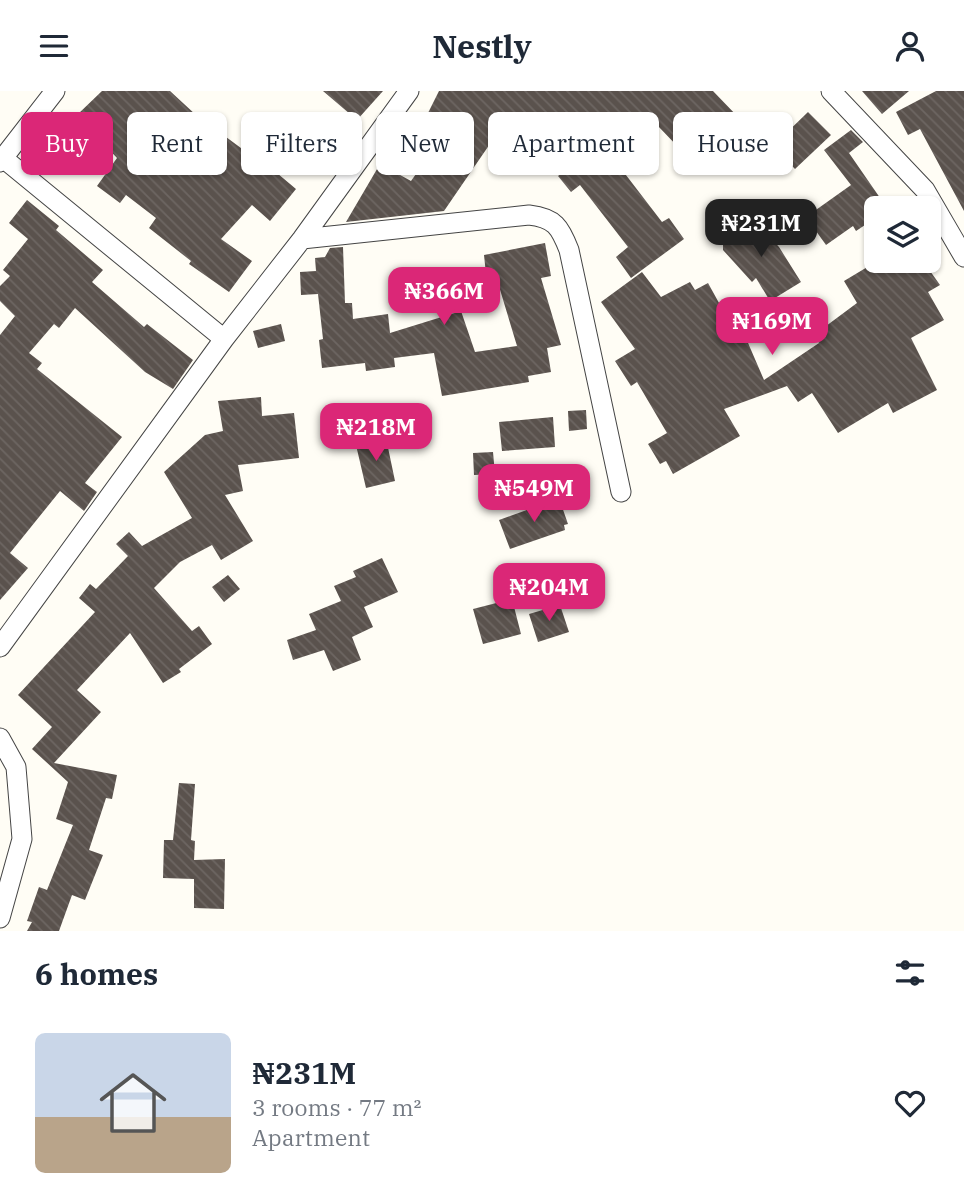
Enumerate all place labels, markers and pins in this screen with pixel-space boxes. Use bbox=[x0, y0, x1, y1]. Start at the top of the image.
pin: ₦231M bbox=[712, 199, 810, 259]
pin: ₦366M bbox=[395, 267, 493, 327]
pin: ₦169M bbox=[723, 297, 821, 357]
pin: ₦218M bbox=[327, 403, 425, 463]
pin: ₦549M bbox=[485, 465, 583, 524]
pin: ₦204M bbox=[500, 563, 598, 623]

